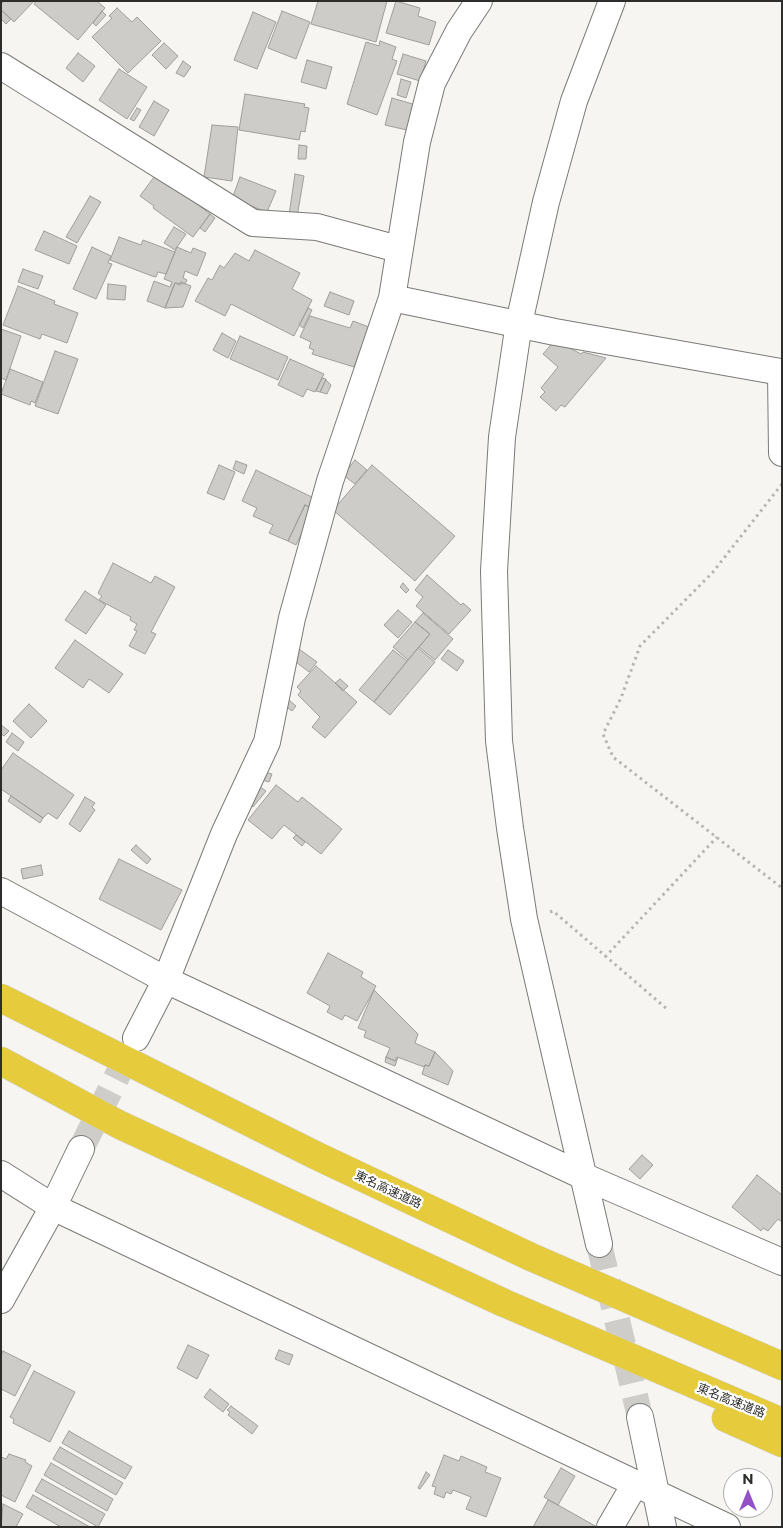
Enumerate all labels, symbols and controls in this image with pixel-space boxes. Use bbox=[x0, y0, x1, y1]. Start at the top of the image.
street label: 東名高速道路 bbox=[352, 1168, 424, 1212]
street label: 東名高速道路 bbox=[695, 1381, 767, 1421]
north arrow bbox=[723, 1468, 773, 1518]
text: N bbox=[742, 1470, 754, 1488]

